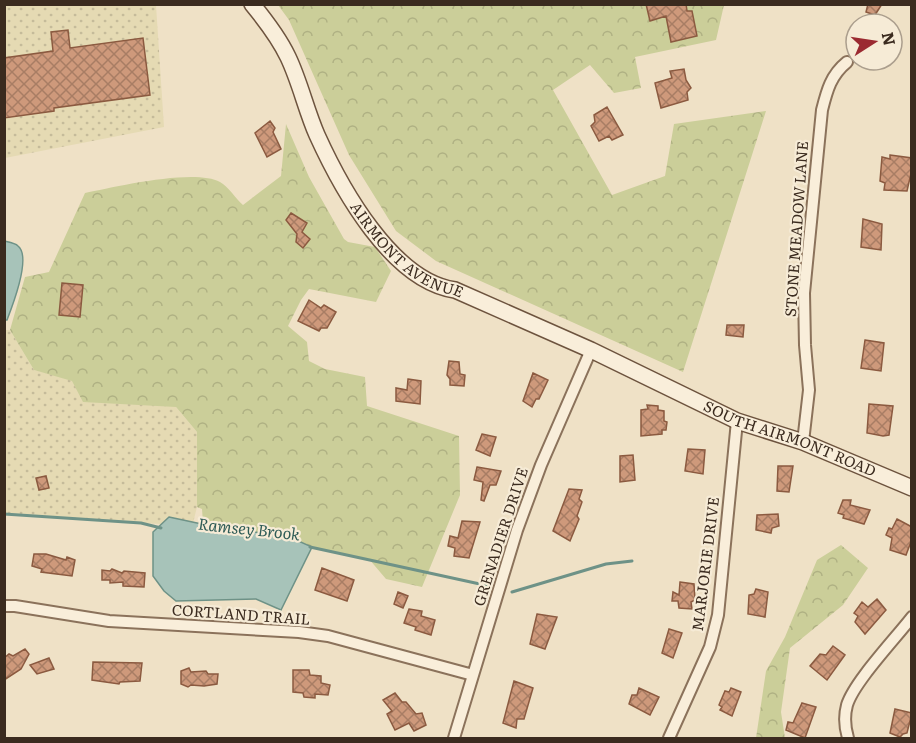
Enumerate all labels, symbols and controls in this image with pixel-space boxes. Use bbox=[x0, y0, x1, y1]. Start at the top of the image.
north arrow bbox=[844, 12, 904, 72]
text: N bbox=[877, 30, 903, 48]
street label: STONE MEADOW LANE bbox=[778, 140, 813, 318]
street label: AIRMONT AVENUE bbox=[345, 197, 468, 302]
street label: SOUTH AIRMONT ROAD bbox=[700, 394, 880, 482]
street label: GRENADIER DRIVE bbox=[466, 464, 533, 609]
street label: MARJORIE DRIVE bbox=[685, 495, 724, 632]
water label: Ramsey Brook bbox=[197, 511, 301, 545]
street label: CORTLAND TRAIL bbox=[171, 597, 311, 630]

